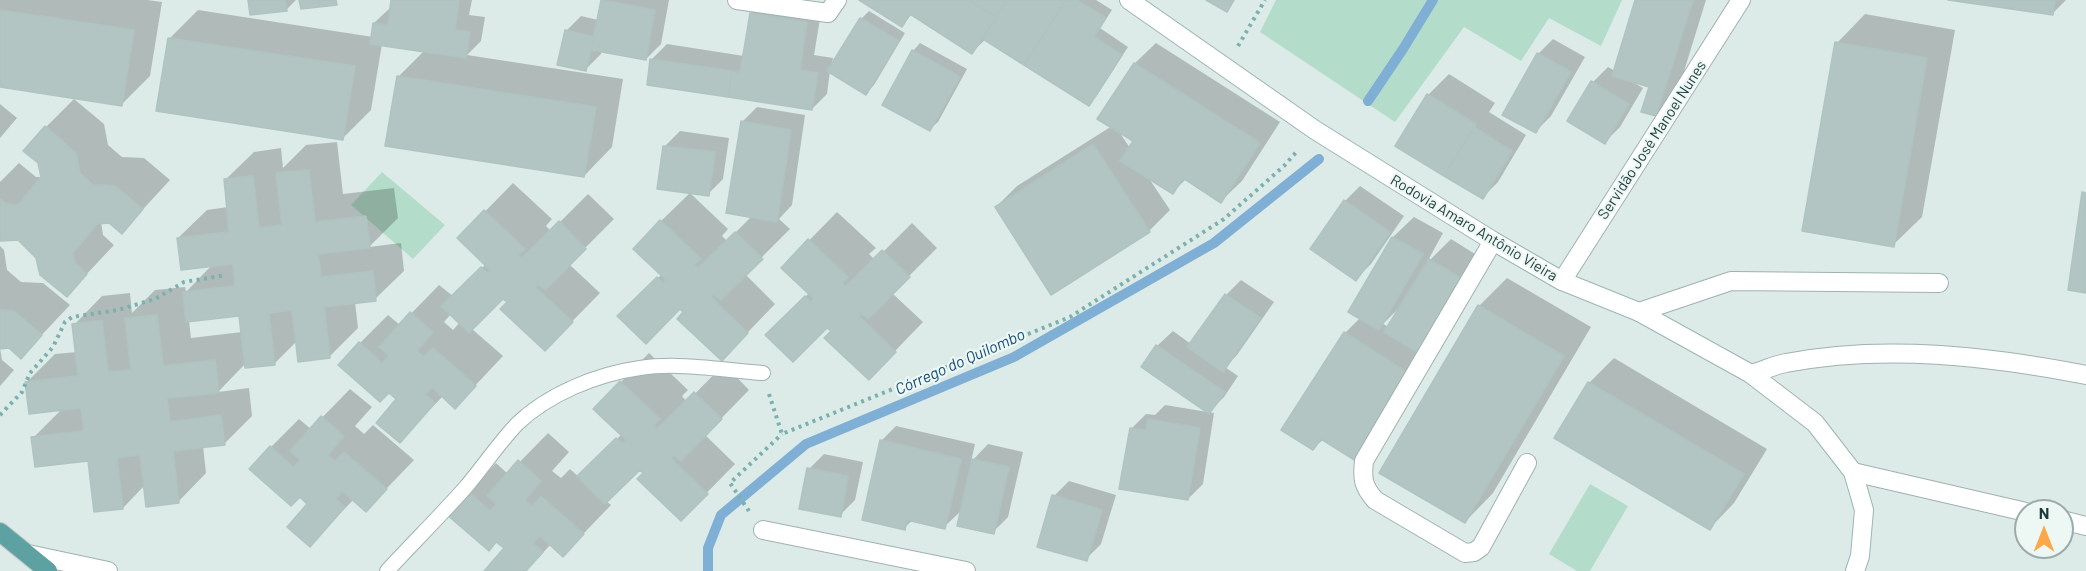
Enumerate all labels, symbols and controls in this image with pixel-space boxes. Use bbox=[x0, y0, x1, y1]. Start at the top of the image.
street label: Servidão José Manoel Nunes bbox=[1594, 57, 1710, 223]
street label: Rodovia Amaro Antônio Vieira bbox=[1387, 171, 1561, 285]
water label: Córrego do Quilombo bbox=[892, 325, 1028, 399]
north arrow bbox=[2014, 499, 2074, 559]
text: N bbox=[2039, 503, 2049, 522]

